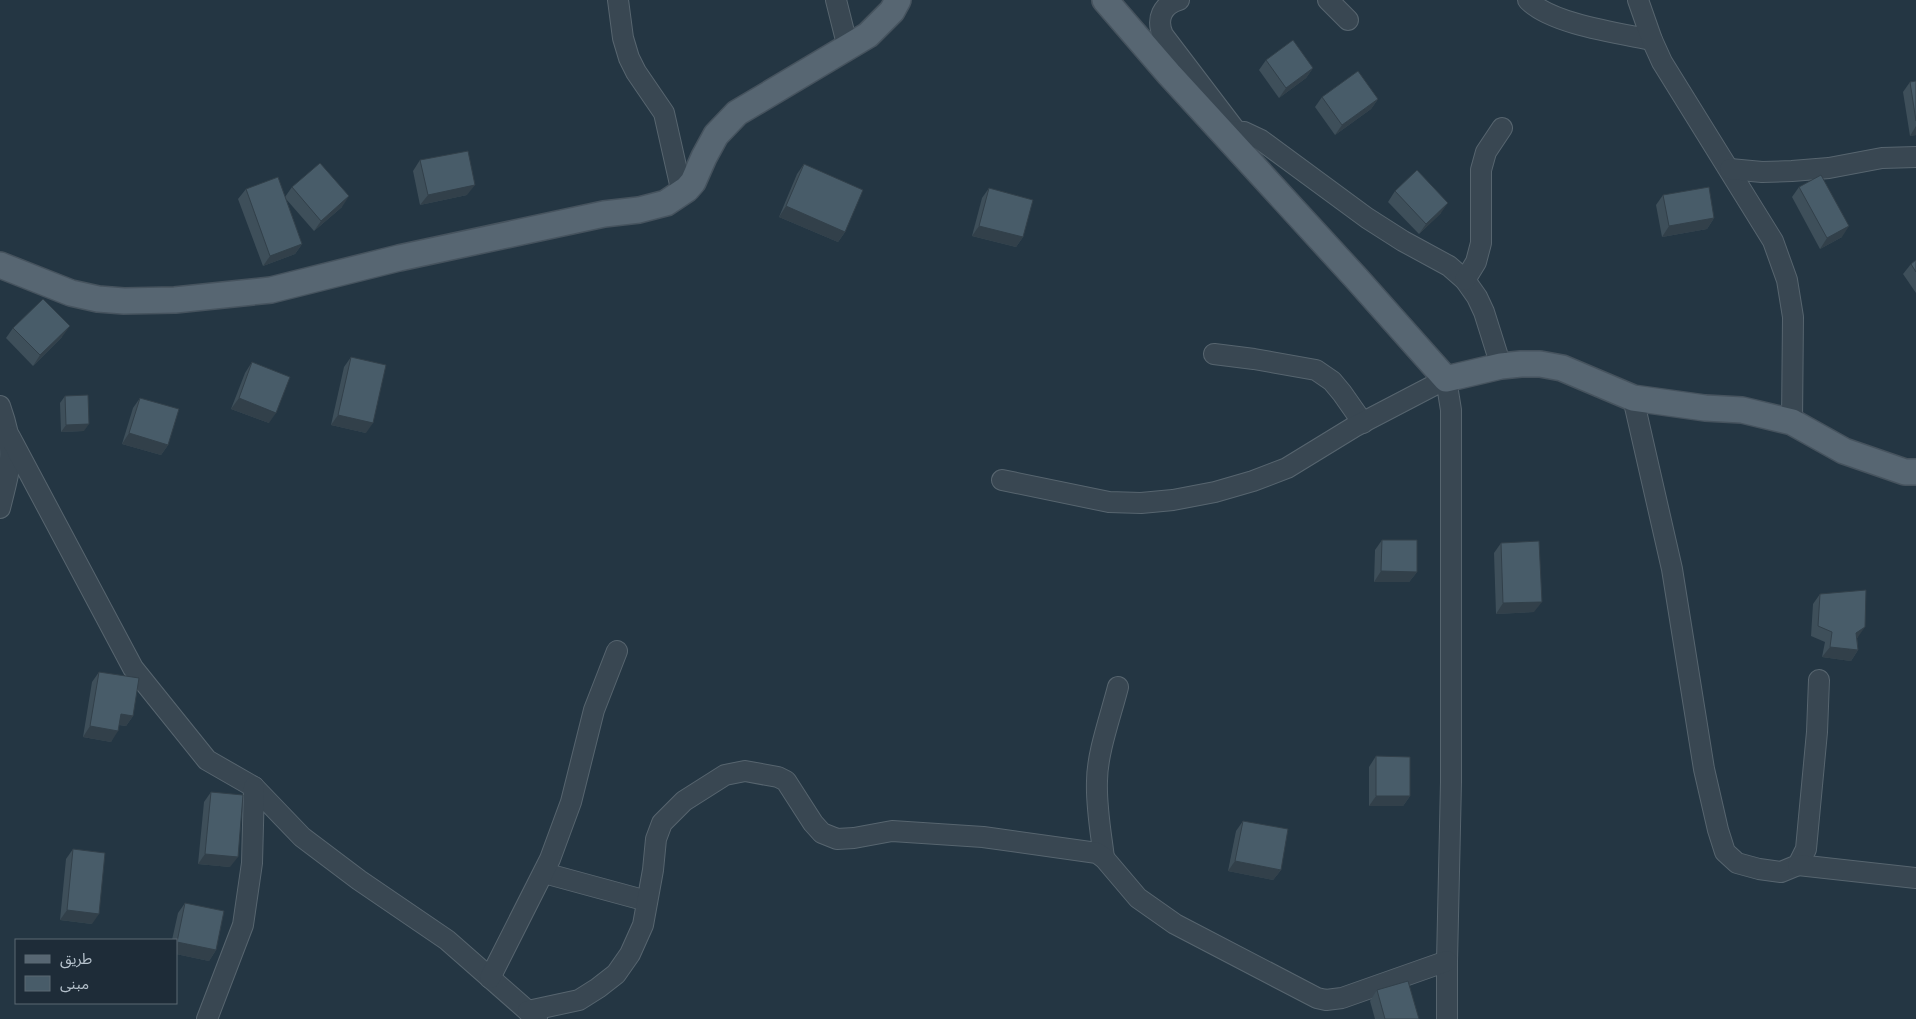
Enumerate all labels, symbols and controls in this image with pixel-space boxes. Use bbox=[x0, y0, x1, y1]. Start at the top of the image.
legend bbox=[15, 939, 178, 1004]
text: طريق bbox=[60, 950, 92, 969]
text: مبنى bbox=[60, 975, 89, 993]

